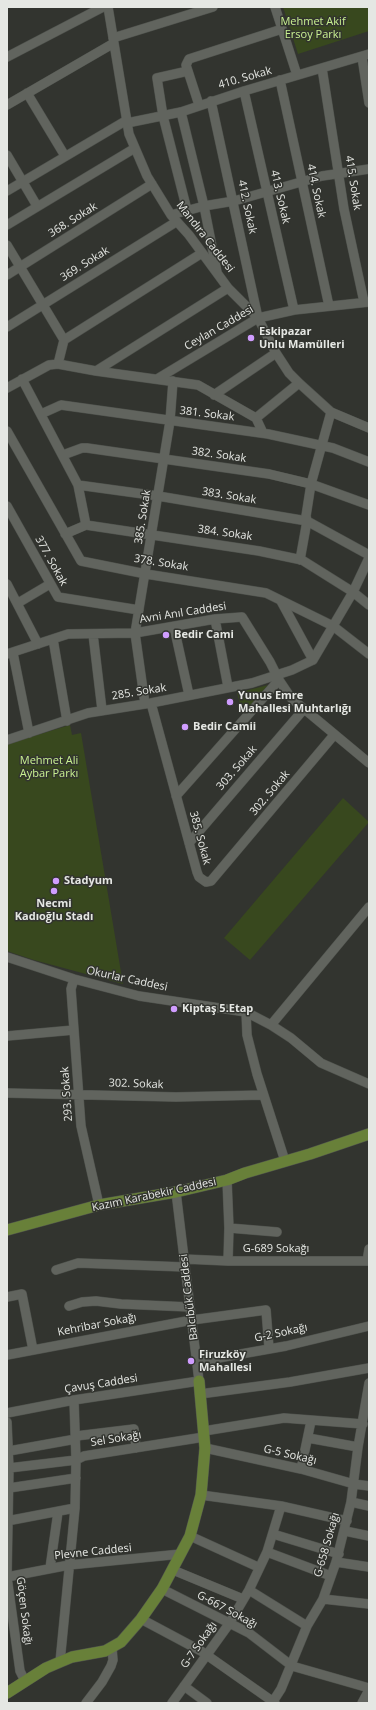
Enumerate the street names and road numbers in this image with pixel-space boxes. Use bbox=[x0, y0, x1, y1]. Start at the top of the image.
street label: 410. Sokak bbox=[217, 64, 273, 92]
street label: 415. Sokak bbox=[342, 155, 364, 211]
street label: 414. Sokak bbox=[304, 163, 328, 219]
street label: 413. Sokak bbox=[267, 169, 293, 225]
street label: 412. Sokak bbox=[235, 179, 259, 235]
street label: Mandıra Caddesi bbox=[173, 199, 237, 275]
street label: 368. Sokak bbox=[46, 200, 100, 240]
street label: 369. Sokak bbox=[58, 244, 112, 284]
street label: Ceylan Caddesi bbox=[182, 303, 256, 353]
street label: 381. Sokak bbox=[179, 404, 235, 424]
street label: 382. Sokak bbox=[191, 445, 247, 465]
street label: 383. Sokak bbox=[201, 485, 257, 507]
street label: 385. Sokak bbox=[132, 489, 154, 545]
street label: 384. Sokak bbox=[197, 523, 253, 543]
street label: 377. Sokak bbox=[32, 534, 70, 588]
street label: 378. Sokak bbox=[133, 552, 189, 574]
street label: Avni Anıl Caddesi bbox=[139, 600, 227, 626]
street label: 285. Sokak bbox=[111, 681, 167, 703]
street label: 303. Sokak bbox=[214, 743, 260, 793]
street label: 302. Sokak bbox=[247, 768, 293, 818]
street label: 385. Sokak bbox=[187, 810, 213, 866]
street label: Okurlar Caddesi bbox=[85, 964, 169, 994]
street label: 293. Sokak bbox=[59, 1066, 75, 1122]
street label: 302. Sokak bbox=[108, 1076, 164, 1092]
street label: Kazım Karabekir Caddesi bbox=[91, 1175, 217, 1215]
street label: G-689 Sokağı bbox=[243, 1242, 309, 1256]
street label: Balcıbük Caddesi bbox=[177, 1253, 201, 1341]
street label: Kehribar Sokağı bbox=[56, 1311, 138, 1339]
street label: G-2 Sokağı bbox=[253, 1321, 309, 1345]
street label: Çavuş Caddesi bbox=[63, 1372, 139, 1396]
street label: Sel Sokağı bbox=[90, 1428, 142, 1450]
street label: G-5 Sokağı bbox=[262, 1442, 318, 1468]
street label: G-658 Sokağı bbox=[311, 1511, 343, 1579]
street label: Plevne Caddesi bbox=[54, 1541, 132, 1563]
street label: Göçen Sokağı bbox=[13, 1576, 35, 1646]
street label: G-667 Sokağı bbox=[195, 1589, 259, 1631]
street label: G-7 Sokağı bbox=[178, 1619, 220, 1671]

